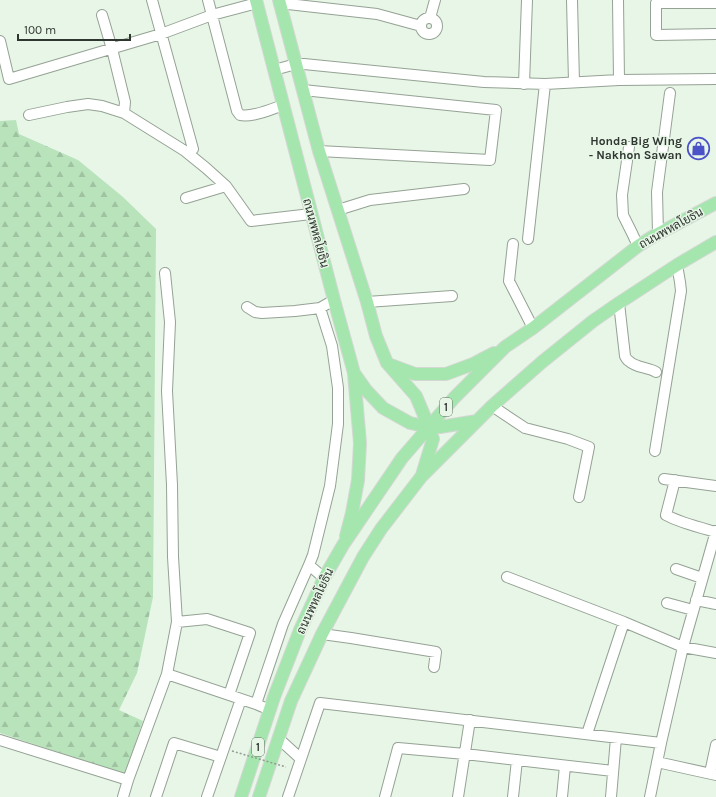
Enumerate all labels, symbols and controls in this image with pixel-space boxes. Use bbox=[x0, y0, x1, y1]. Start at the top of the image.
scale bar bbox=[18, 16, 130, 42]
text: 100 m bbox=[24, 23, 56, 37]
place label: Honda Big Wing - Nakhon Sawan bbox=[589, 134, 682, 162]
shop icon: Honda Big Wing - Nakhon Sawan bbox=[685, 135, 711, 161]
street label: ถนนพหลโยธิน bbox=[300, 197, 333, 269]
street label: ถนนพหลโยธิน bbox=[636, 204, 706, 251]
road number: 1 bbox=[440, 398, 452, 416]
street label: ถนนพหลโยธิน bbox=[293, 565, 337, 636]
road number: 1 bbox=[252, 738, 264, 756]

